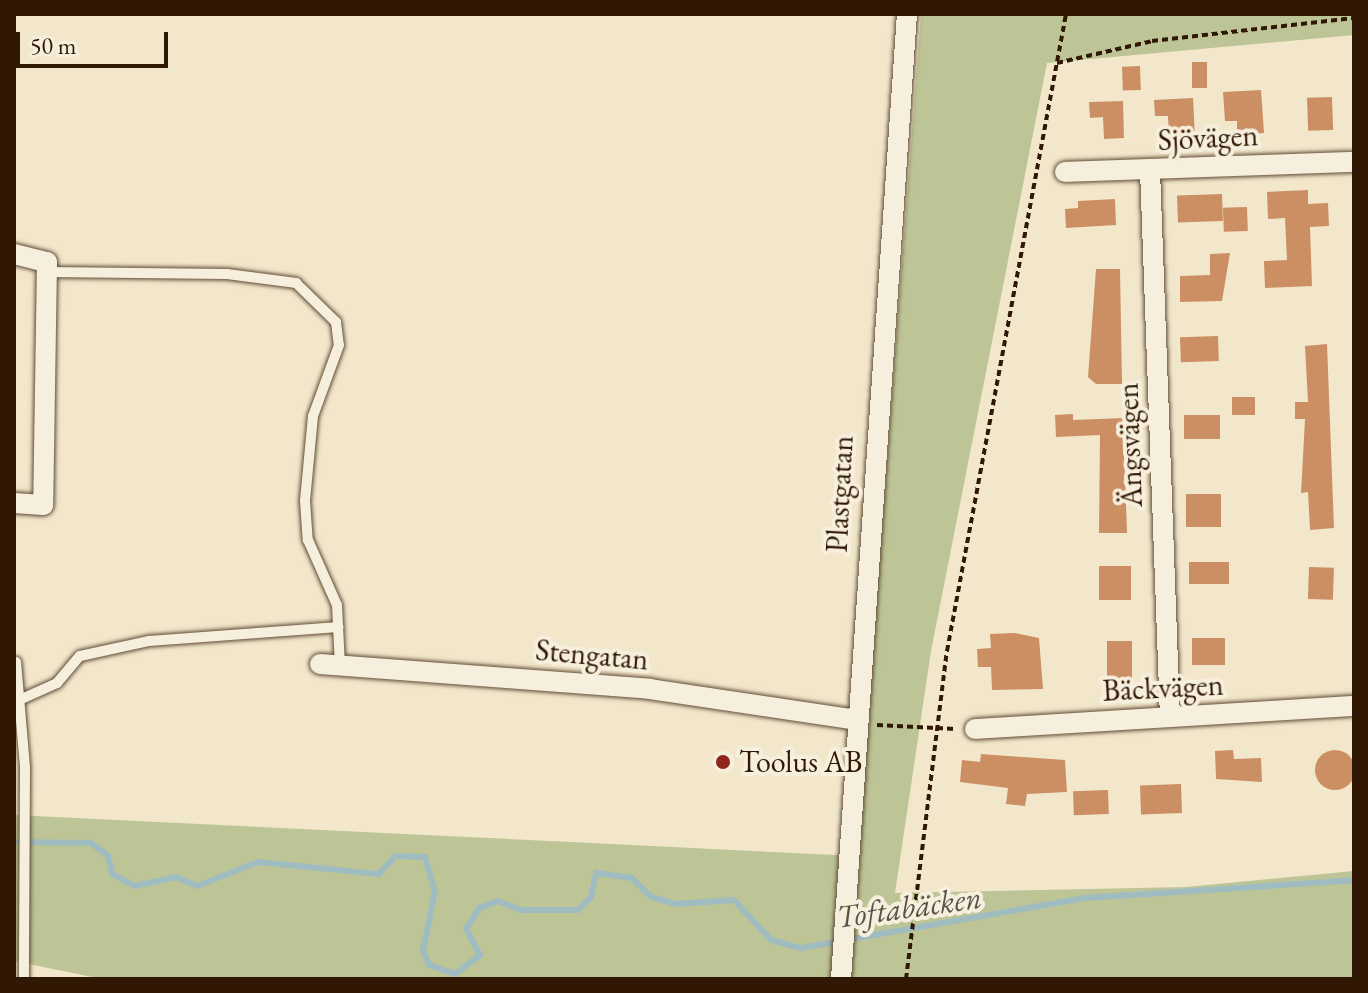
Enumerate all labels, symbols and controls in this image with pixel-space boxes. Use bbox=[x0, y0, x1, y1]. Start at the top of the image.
scale bar bbox=[20, 16, 172, 66]
text: 50 m bbox=[30, 30, 77, 61]
street label: Sjövägen bbox=[1157, 117, 1259, 159]
street label: Ängsvägen bbox=[1110, 382, 1150, 508]
street label: Plastgatan bbox=[819, 435, 861, 553]
street label: Stengatan bbox=[534, 632, 650, 678]
street label: Bäckvägen bbox=[1102, 667, 1224, 709]
place label: Toolus AB bbox=[739, 744, 862, 780]
marker: Toolus AB bbox=[714, 753, 732, 771]
water label: Toftabäcken bbox=[834, 878, 984, 936]

